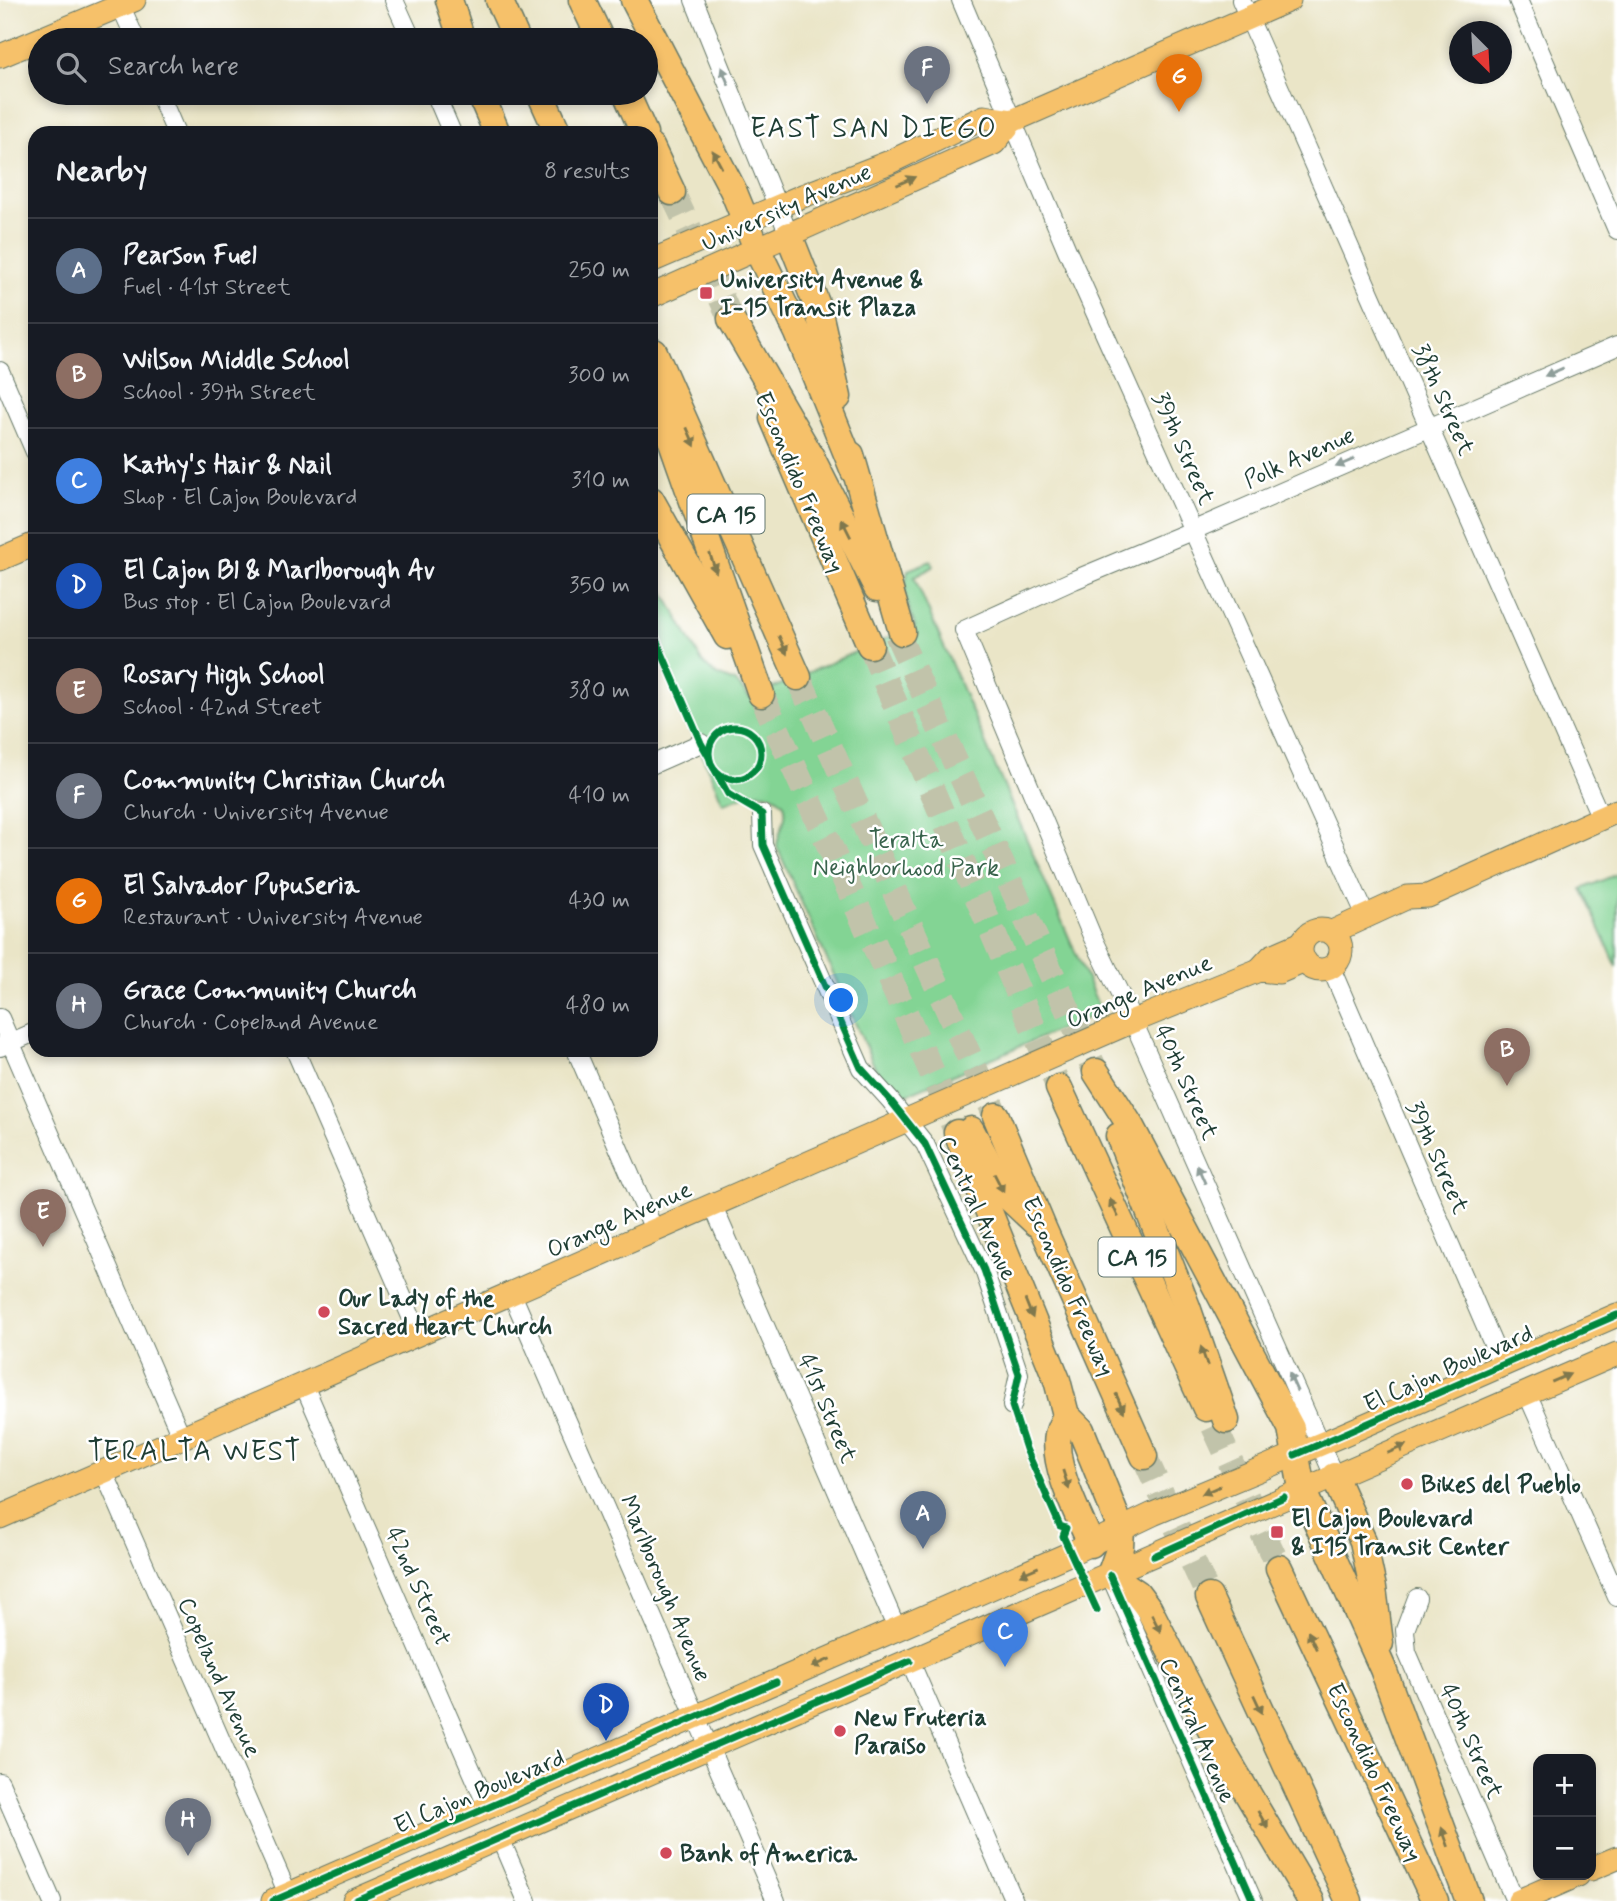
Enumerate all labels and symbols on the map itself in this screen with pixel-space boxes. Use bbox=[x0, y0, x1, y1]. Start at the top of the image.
north arrow bbox=[1449, 21, 1512, 84]
pin: F bbox=[904, 46, 950, 104]
pin: G bbox=[1156, 54, 1202, 112]
one-way arrow bbox=[720, 65, 731, 86]
district label: EAST SAN DIEGO bbox=[750, 111, 998, 148]
one-way arrow bbox=[711, 149, 723, 169]
street label: University Avenue bbox=[697, 157, 877, 260]
one-way arrow bbox=[896, 175, 916, 187]
place label: University Avenue & I-15 Transit Plaza bbox=[720, 265, 923, 324]
marker: University Avenue & I-15 Transit Plaza bbox=[698, 285, 714, 301]
street label: 38th Street bbox=[1404, 339, 1481, 460]
one-way arrow bbox=[1543, 367, 1564, 378]
street label: Escondido Freeway bbox=[747, 387, 851, 578]
street label: 39th Street bbox=[1144, 387, 1221, 510]
street label: Polk Avenue bbox=[1239, 420, 1360, 497]
one-way arrow bbox=[686, 426, 697, 447]
one-way arrow bbox=[1335, 458, 1356, 469]
road number: CA 15 bbox=[688, 494, 764, 534]
one-way arrow bbox=[841, 518, 852, 538]
one-way arrow bbox=[708, 552, 719, 573]
one-way arrow bbox=[778, 634, 789, 655]
park label: Teralta Neighborhood Park bbox=[813, 825, 999, 884]
street label: Orange Avenue bbox=[1062, 948, 1218, 1039]
your location bbox=[824, 983, 858, 1017]
street label: 40th Street bbox=[1146, 1020, 1225, 1145]
pin: B bbox=[1484, 1028, 1530, 1086]
street label: 39th Street bbox=[1398, 1096, 1475, 1219]
street label: Central Avenue bbox=[930, 1131, 1024, 1286]
one-way arrow bbox=[1195, 1163, 1206, 1184]
one-way arrow bbox=[994, 1173, 1005, 1193]
street label: Orange Avenue bbox=[542, 1175, 698, 1268]
pin: E bbox=[20, 1189, 66, 1247]
street label: Escondido Freeway bbox=[1014, 1192, 1121, 1381]
one-way arrow bbox=[1108, 1198, 1120, 1218]
road number: CA 15 bbox=[1098, 1238, 1176, 1276]
place label: Our Lady of the Sacred Heart Church bbox=[338, 1284, 552, 1343]
one-way arrow bbox=[1024, 1299, 1035, 1320]
marker: Our Lady of the Sacred Heart Church bbox=[316, 1304, 332, 1320]
street label: El Cajon Boulevard bbox=[1359, 1318, 1538, 1421]
one-way arrow bbox=[1198, 1345, 1209, 1366]
street label: 41st Street bbox=[790, 1349, 864, 1468]
one-way arrow bbox=[1287, 1371, 1298, 1392]
one-way arrow bbox=[1551, 1372, 1571, 1384]
one-way arrow bbox=[1115, 1392, 1126, 1413]
district label: TERALTA WEST bbox=[88, 1434, 302, 1471]
one-way arrow bbox=[1387, 1444, 1408, 1455]
one-way arrow bbox=[1061, 1470, 1071, 1491]
place label: Bikes del Pueblo bbox=[1421, 1470, 1581, 1501]
marker: Bikes del Pueblo bbox=[1399, 1476, 1415, 1492]
one-way arrow bbox=[1201, 1485, 1222, 1496]
street label: Marlborough Avenue bbox=[611, 1491, 718, 1686]
pin: A bbox=[900, 1491, 946, 1549]
place label: El Cajon Boulevard & I15 Transit Center bbox=[1291, 1504, 1510, 1563]
street label: 42nd Street bbox=[378, 1522, 458, 1651]
marker: El Cajon Boulevard & I15 Transit Center bbox=[1269, 1524, 1285, 1540]
one-way arrow bbox=[1018, 1566, 1039, 1577]
street label: Copeland Avenue bbox=[169, 1593, 268, 1763]
pin: C bbox=[982, 1609, 1028, 1667]
one-way arrow bbox=[1150, 1613, 1161, 1633]
one-way arrow bbox=[1307, 1629, 1318, 1650]
street label: Central Avenue bbox=[1151, 1653, 1243, 1808]
one-way arrow bbox=[811, 1657, 831, 1669]
street label: Escondido Freeway bbox=[1319, 1678, 1429, 1867]
street label: 40th Street bbox=[1431, 1679, 1510, 1804]
pin: D bbox=[583, 1683, 629, 1741]
one-way arrow bbox=[1252, 1694, 1264, 1714]
place label: New Fruteria Paraiso bbox=[854, 1703, 987, 1762]
marker: New Fruteria Paraiso bbox=[832, 1723, 848, 1739]
street label: El Cajon Boulevard bbox=[390, 1743, 569, 1842]
pin: H bbox=[165, 1798, 211, 1856]
one-way arrow bbox=[1257, 1810, 1269, 1829]
one-way arrow bbox=[1440, 1827, 1451, 1848]
place label: Bank of America bbox=[680, 1839, 858, 1870]
marker: Bank of America bbox=[658, 1845, 674, 1861]

